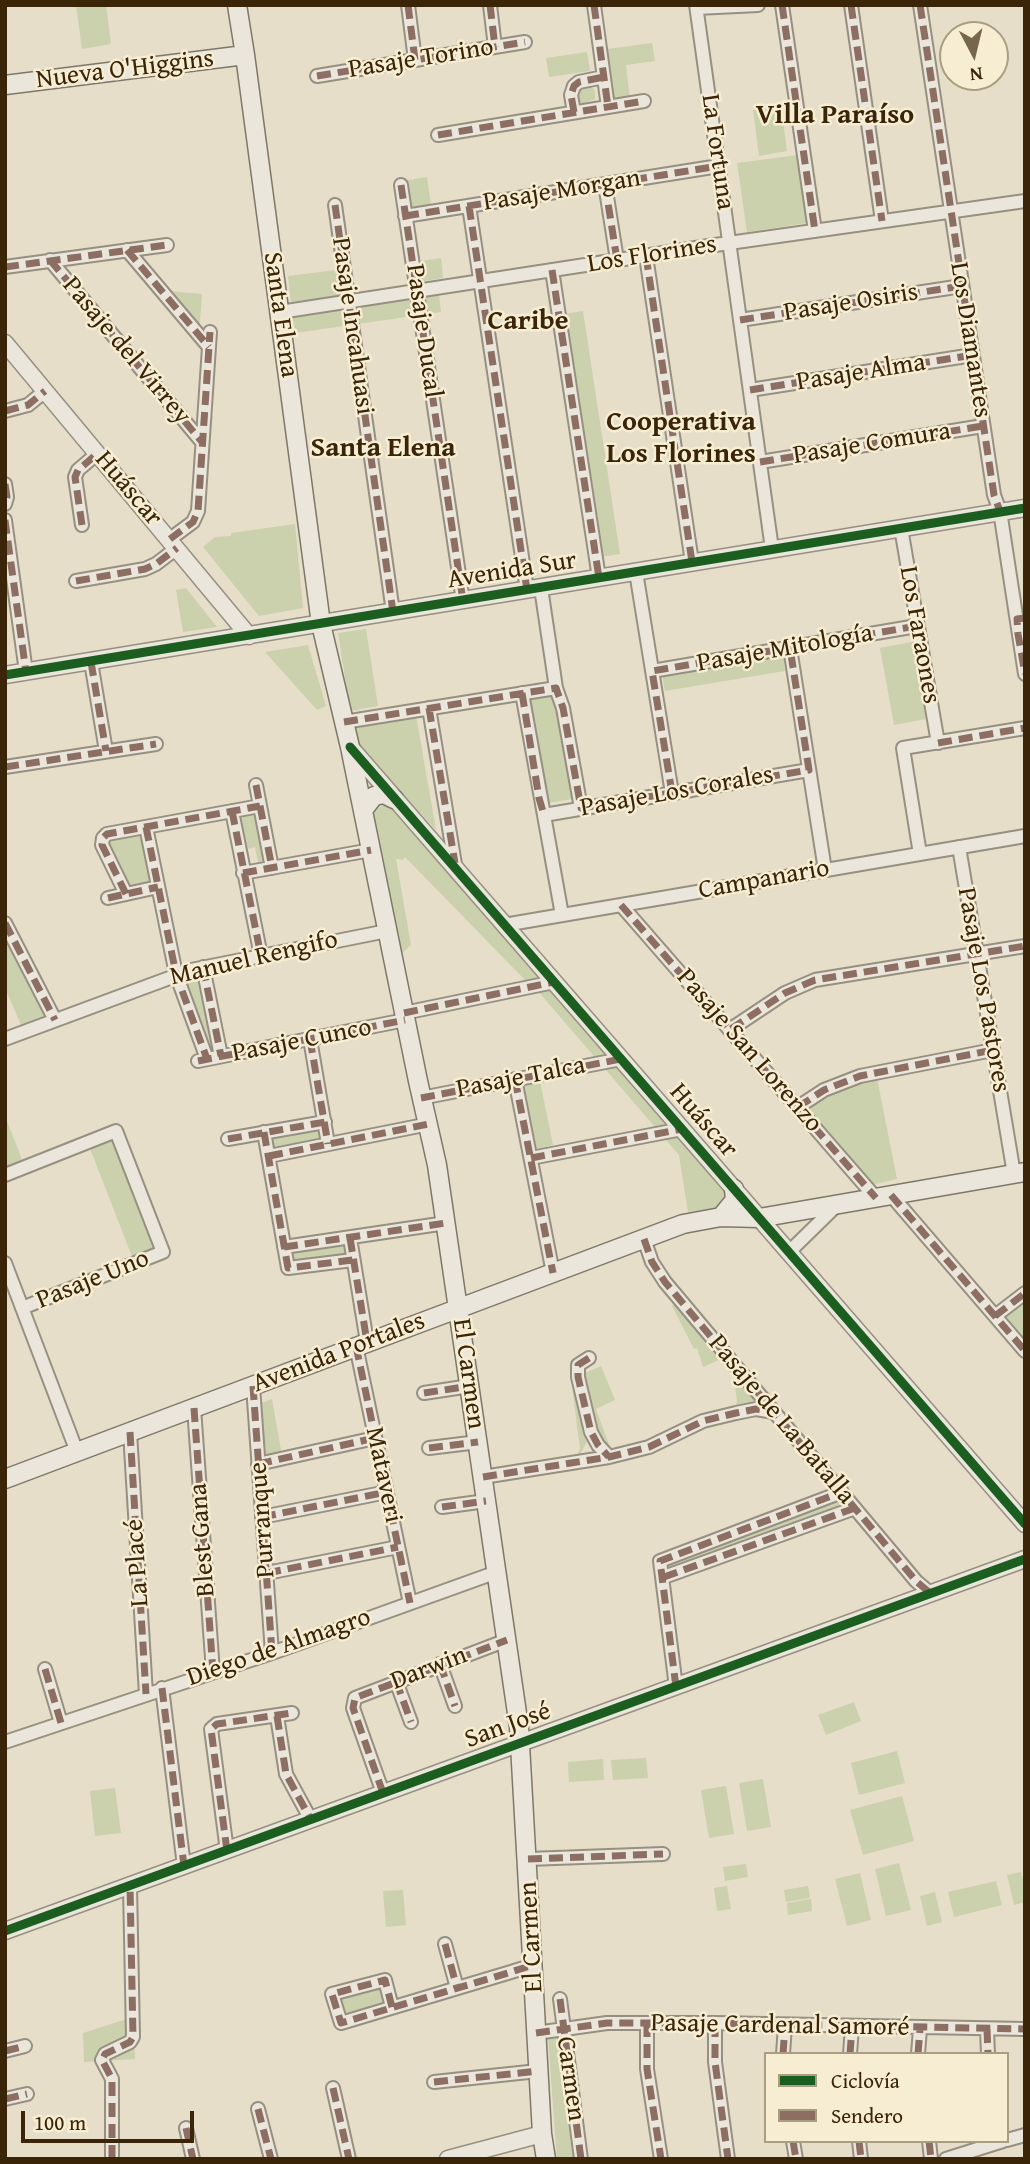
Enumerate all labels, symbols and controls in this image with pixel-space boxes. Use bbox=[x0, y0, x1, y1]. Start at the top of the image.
north arrow bbox=[939, 21, 1009, 91]
street label: Pasaje Torino bbox=[346, 32, 496, 86]
street label: Nueva O'Higgins bbox=[34, 44, 216, 96]
text: N bbox=[968, 60, 984, 90]
street label: La Fortuna bbox=[693, 92, 741, 212]
district label: Villa Paraíso bbox=[756, 99, 914, 133]
street label: Pasaje Morgan bbox=[481, 163, 643, 219]
street label: Los Florines bbox=[585, 229, 719, 281]
street label: Pasaje Incahuasi bbox=[324, 235, 380, 417]
street label: Santa Elena bbox=[256, 250, 304, 380]
street label: Los Diamantes bbox=[942, 260, 998, 420]
street label: Pasaje Ducal bbox=[398, 262, 448, 400]
street label: Pasaje del Virrey bbox=[55, 271, 197, 431]
street label: Pasaje Osiris bbox=[782, 277, 920, 329]
district label: Caribe bbox=[488, 305, 568, 339]
street label: Pasaje Alma bbox=[794, 347, 928, 399]
district label: Cooperativa Los Florines bbox=[606, 406, 756, 472]
street label: Pasaje Comura bbox=[791, 416, 953, 472]
district label: Santa Elena bbox=[310, 432, 456, 466]
street label: Huáscar bbox=[88, 445, 168, 533]
street label: Avenida Sur bbox=[445, 545, 579, 597]
street label: Los Faraones bbox=[892, 564, 946, 706]
street label: Pasaje Mitología bbox=[695, 618, 875, 680]
street label: Pasaje Los Corales bbox=[578, 760, 776, 824]
street label: Campanario bbox=[696, 853, 832, 907]
street label: Pasaje Los Pastores bbox=[950, 885, 1016, 1095]
street label: Manuel Rengifo bbox=[167, 925, 341, 993]
street label: Pasaje San Lorenzo bbox=[669, 963, 829, 1139]
street label: Pasaje Cunco bbox=[230, 1012, 374, 1070]
street label: Pasaje Talca bbox=[454, 1050, 588, 1106]
street label: Huáscar bbox=[662, 1077, 744, 1165]
street label: Pasaje Uno bbox=[32, 1243, 154, 1317]
street label: Avenida Portales bbox=[248, 1306, 430, 1400]
street label: El Carmen bbox=[445, 1317, 491, 1431]
street label: Pasaje de La Batalla bbox=[701, 1329, 861, 1511]
street label: Mataveri bbox=[358, 1424, 408, 1526]
street label: Purranque bbox=[243, 1461, 283, 1579]
street label: Blest Gana bbox=[183, 1482, 223, 1598]
street label: La Placé bbox=[119, 1518, 157, 1608]
street label: Diego de Almagro bbox=[183, 1602, 375, 1694]
street label: Darwin bbox=[386, 1640, 472, 1698]
street label: San José bbox=[461, 1696, 555, 1756]
street label: El Carmen bbox=[514, 1881, 550, 1993]
street label: Pasaje Cardenal Samoré bbox=[650, 2008, 910, 2044]
street label: Carmen bbox=[549, 2035, 591, 2123]
legend bbox=[764, 2052, 1009, 2143]
text: Ciclovía bbox=[831, 2065, 900, 2096]
scale bar bbox=[24, 2098, 198, 2142]
text: Sendero bbox=[831, 2100, 903, 2131]
text: 100 m bbox=[34, 2107, 86, 2138]

